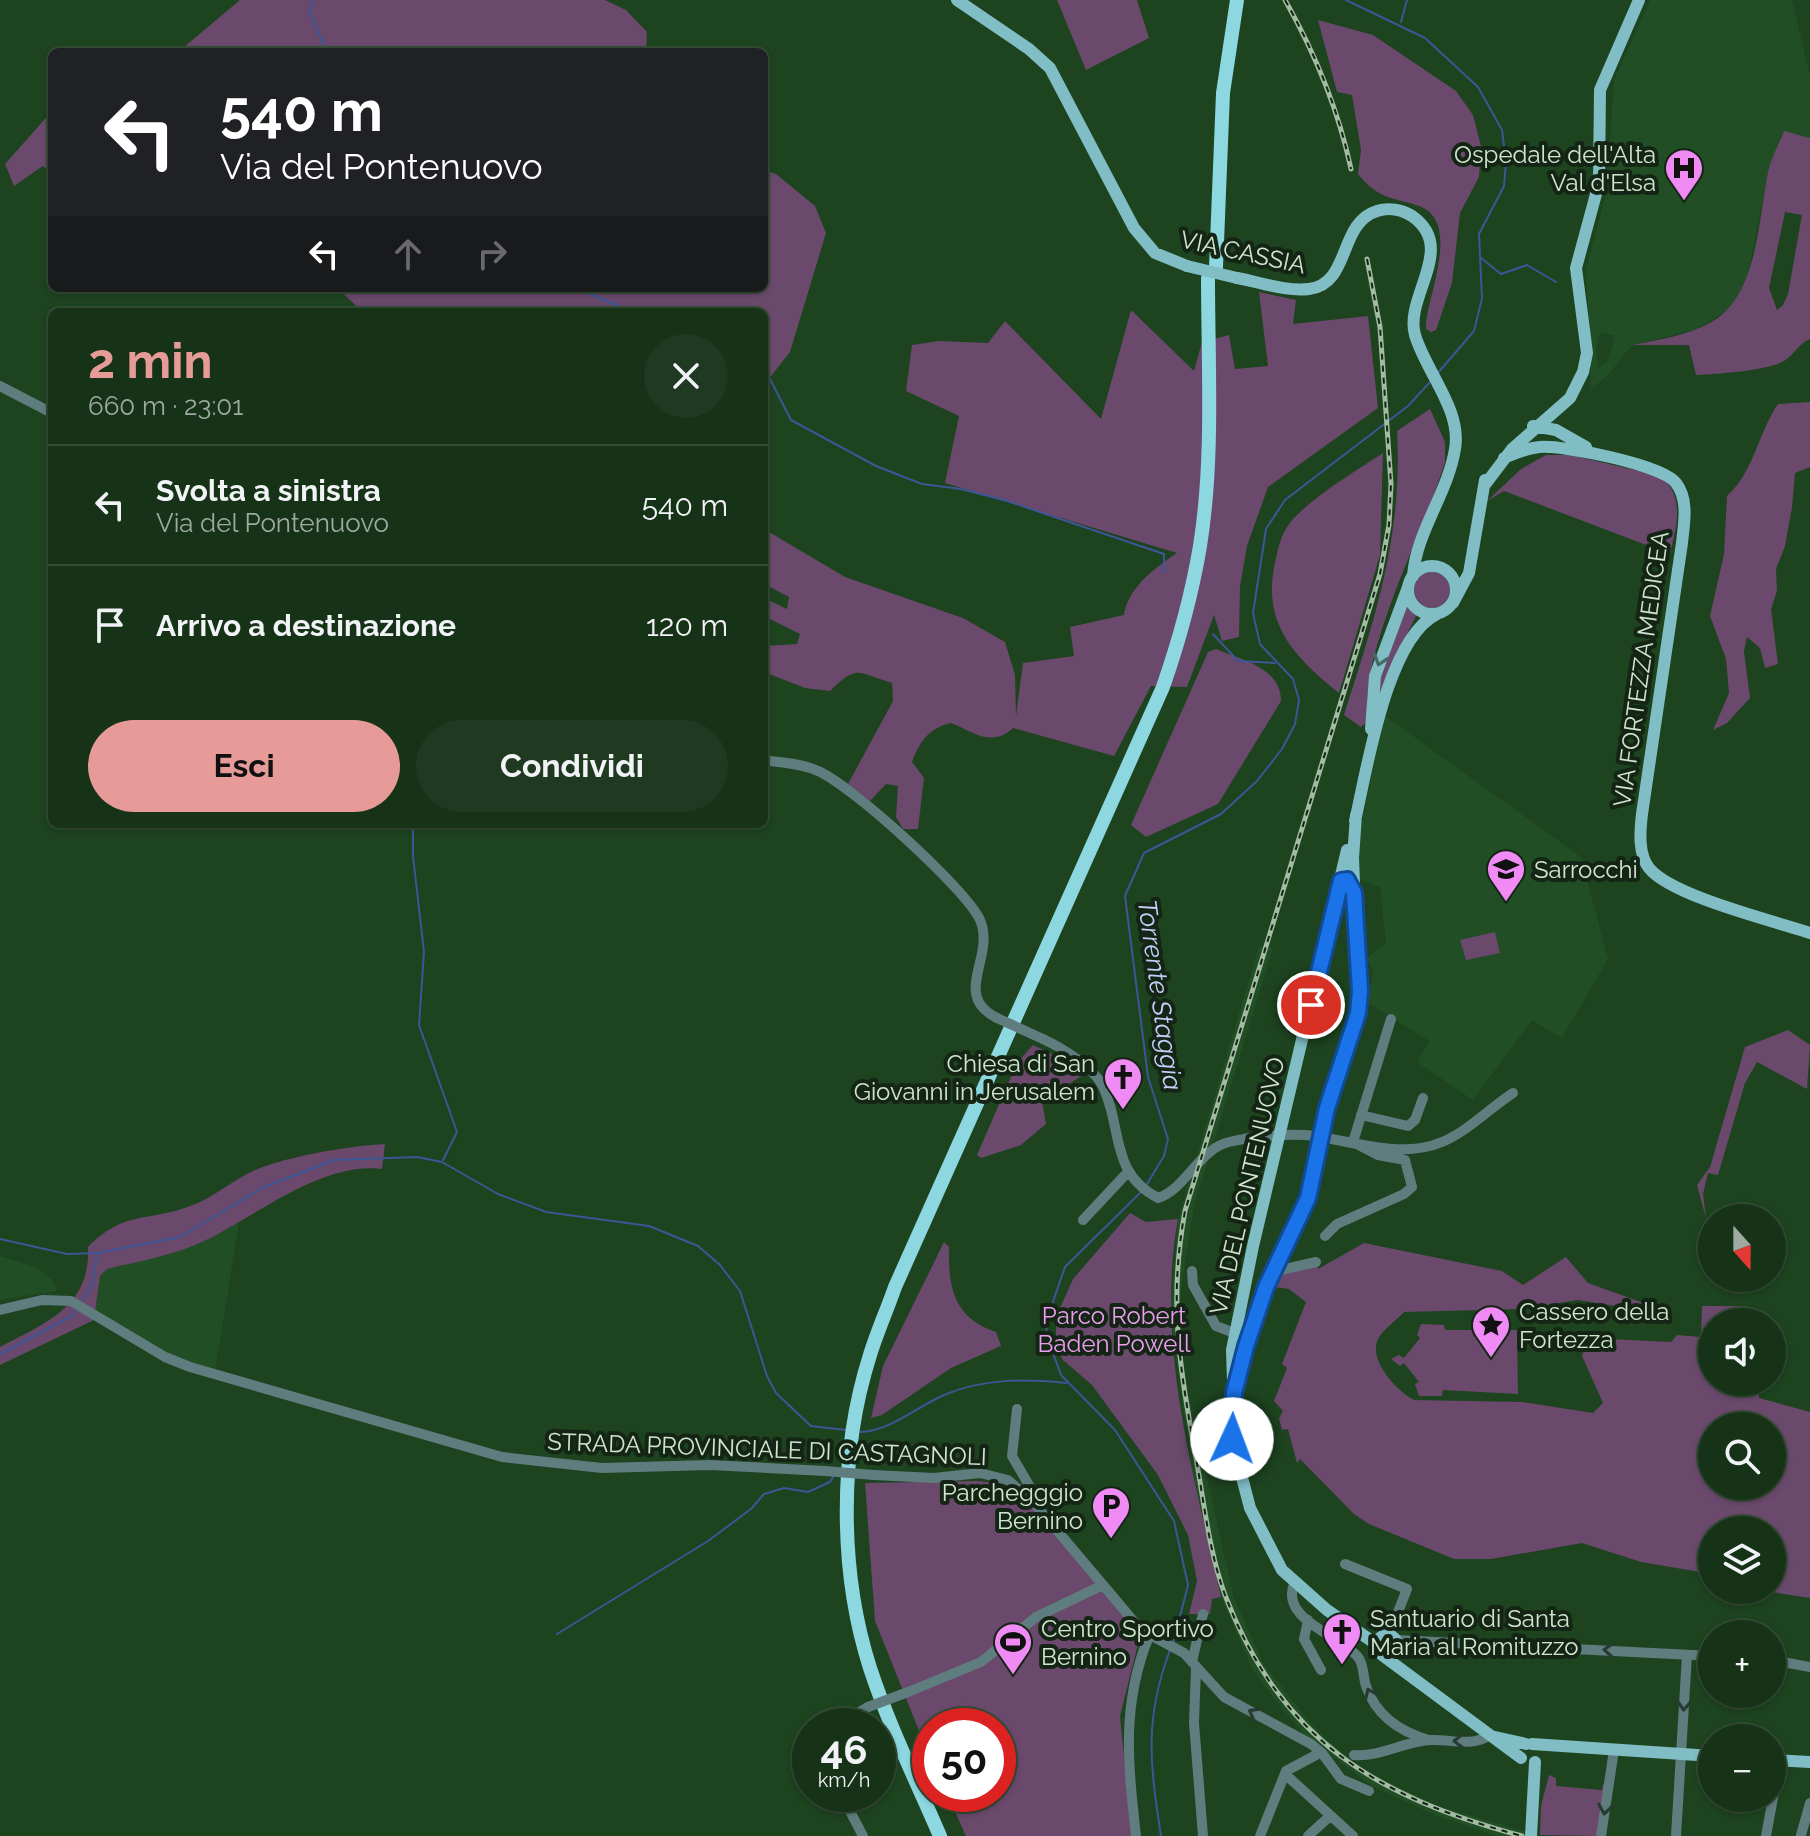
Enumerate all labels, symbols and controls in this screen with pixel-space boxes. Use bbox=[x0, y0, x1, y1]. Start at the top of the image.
text: 540 m bbox=[220, 78, 383, 144]
icon: left bbox=[88, 80, 192, 184]
place label: Ospedale dell'Alta Val d'Elsa bbox=[1454, 140, 1656, 197]
text: Via del Pontenuovo bbox=[220, 145, 543, 187]
hospital icon: Ospedale dell'Alta Val d'Elsa bbox=[1663, 147, 1705, 202]
street label: VIA CASSIA bbox=[1178, 225, 1308, 279]
icon: left bbox=[302, 232, 346, 276]
icon: ahead bbox=[386, 232, 430, 276]
icon: right bbox=[470, 232, 514, 276]
text: 2 min bbox=[88, 333, 213, 389]
button: close bbox=[644, 334, 728, 418]
text: 660 m · 23:01 bbox=[88, 391, 243, 421]
text: Svolta a sinistra bbox=[156, 473, 381, 508]
icon: left bbox=[88, 483, 132, 527]
text: 540 m bbox=[642, 488, 728, 523]
text: Via del Pontenuovo bbox=[156, 508, 389, 538]
street label: VIA FORTEZZA MEDICEA bbox=[1607, 529, 1675, 809]
icon: arrive bbox=[88, 603, 132, 647]
text: Arrivo a destinazione bbox=[156, 608, 456, 643]
text: 120 m bbox=[646, 608, 728, 643]
one-way arrow bbox=[1374, 652, 1390, 666]
button: Esci bbox=[88, 720, 400, 812]
button: Condividi bbox=[416, 720, 728, 812]
school or university icon: Sarrocchi bbox=[1485, 848, 1527, 903]
place label: Sarrocchi bbox=[1534, 855, 1638, 884]
water label: Torrente Staggia bbox=[1132, 898, 1188, 1092]
pin bbox=[1277, 971, 1345, 1039]
icon: arrive bbox=[1289, 983, 1333, 1027]
place label: Chiesa di San Giovanni in Jerusalem bbox=[854, 1049, 1095, 1106]
street label: VIA DEL PONTENUOVO bbox=[1203, 1054, 1291, 1318]
church icon: Chiesa di San Giovanni in Jerusalem bbox=[1102, 1056, 1144, 1111]
north arrow bbox=[1698, 1204, 1786, 1292]
map controls bbox=[1698, 1204, 1786, 1812]
place label: Cassero della Fortezza bbox=[1519, 1297, 1669, 1354]
park label: Parco Robert Baden Powell bbox=[1038, 1301, 1191, 1358]
place icon: Cassero della Fortezza bbox=[1470, 1304, 1512, 1359]
button: sound bbox=[1698, 1308, 1786, 1396]
position arrow bbox=[1190, 1397, 1274, 1481]
button: search bbox=[1698, 1412, 1786, 1500]
street label: STRADA PROVINCIALE DI CASTAGNOLI bbox=[547, 1427, 987, 1471]
place label: Parchegggio Bernino bbox=[942, 1478, 1083, 1535]
parking icon: Parchegggio Bernino bbox=[1090, 1485, 1132, 1540]
button: layers bbox=[1698, 1516, 1786, 1604]
place label: Santuario di Santa Maria al Romituzzo bbox=[1370, 1604, 1579, 1661]
church icon: Santuario di Santa Maria al Romituzzo bbox=[1321, 1611, 1363, 1666]
place label: Centro Sportivo Bernino bbox=[1041, 1614, 1214, 1671]
button: + bbox=[1698, 1620, 1786, 1708]
sports icon: Centro Sportivo Bernino bbox=[992, 1621, 1034, 1676]
one-way arrow bbox=[1602, 1642, 1615, 1659]
one-way arrow bbox=[1364, 1688, 1380, 1702]
one-way arrow bbox=[1676, 1699, 1693, 1712]
one-way arrow bbox=[1248, 1707, 1262, 1723]
speed limit sign: 50 bbox=[912, 1708, 1016, 1812]
button: − bbox=[1698, 1724, 1786, 1812]
text: 46 bbox=[820, 1726, 868, 1773]
one-way arrow bbox=[1452, 1732, 1465, 1750]
text: km/h bbox=[818, 1768, 870, 1792]
one-way arrow bbox=[1597, 1802, 1614, 1815]

